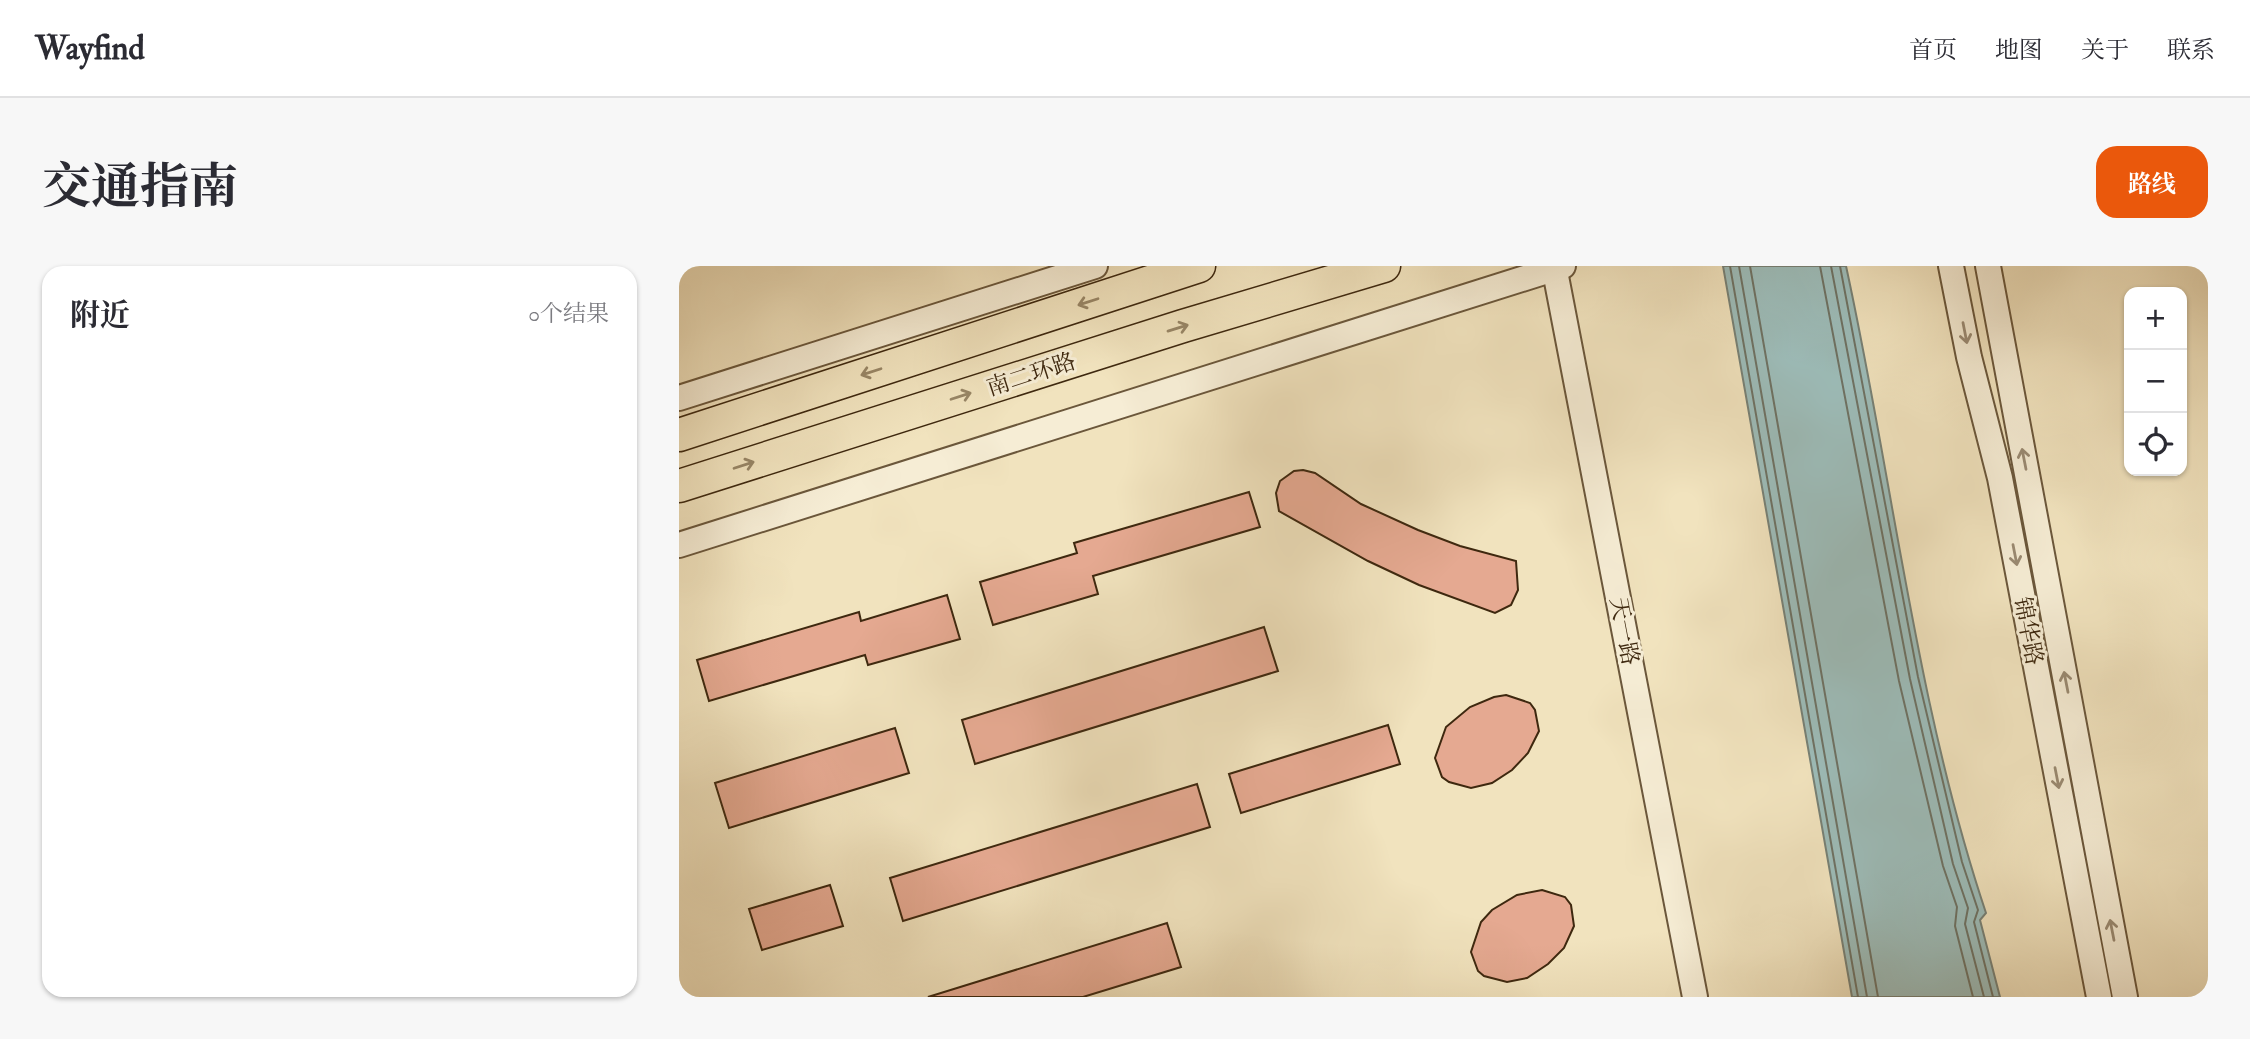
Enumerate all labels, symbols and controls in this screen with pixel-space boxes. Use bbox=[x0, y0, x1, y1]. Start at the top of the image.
text: Wayfind bbox=[35, 28, 145, 69]
text: 首页 bbox=[1909, 35, 1957, 66]
text: 地图 bbox=[1995, 35, 2043, 66]
text: 关于 bbox=[2081, 35, 2129, 66]
text: 联系 bbox=[2167, 35, 2215, 66]
button: 路线 bbox=[2096, 146, 2208, 218]
text: 交通指南 bbox=[42, 157, 238, 218]
map controls bbox=[2124, 287, 2187, 476]
button: + bbox=[2124, 287, 2187, 350]
one-way arrow bbox=[1077, 296, 1099, 309]
text: 附近 bbox=[70, 297, 130, 334]
text: 0个结果 bbox=[528, 299, 609, 328]
one-way arrow bbox=[1166, 320, 1188, 333]
one-way arrow bbox=[1958, 321, 1972, 344]
street label: 南二环路 bbox=[983, 346, 1079, 402]
button: − bbox=[2124, 350, 2187, 413]
one-way arrow bbox=[861, 367, 883, 380]
one-way arrow bbox=[949, 389, 971, 402]
button: locate bbox=[2124, 413, 2187, 476]
one-way arrow bbox=[2017, 448, 2031, 471]
one-way arrow bbox=[733, 458, 755, 471]
one-way arrow bbox=[2008, 543, 2022, 566]
street label: 天一路 bbox=[1604, 594, 1645, 668]
street label: 锦华路 bbox=[2008, 594, 2049, 668]
one-way arrow bbox=[2059, 671, 2072, 694]
one-way arrow bbox=[2050, 766, 2064, 789]
one-way arrow bbox=[2105, 919, 2119, 942]

